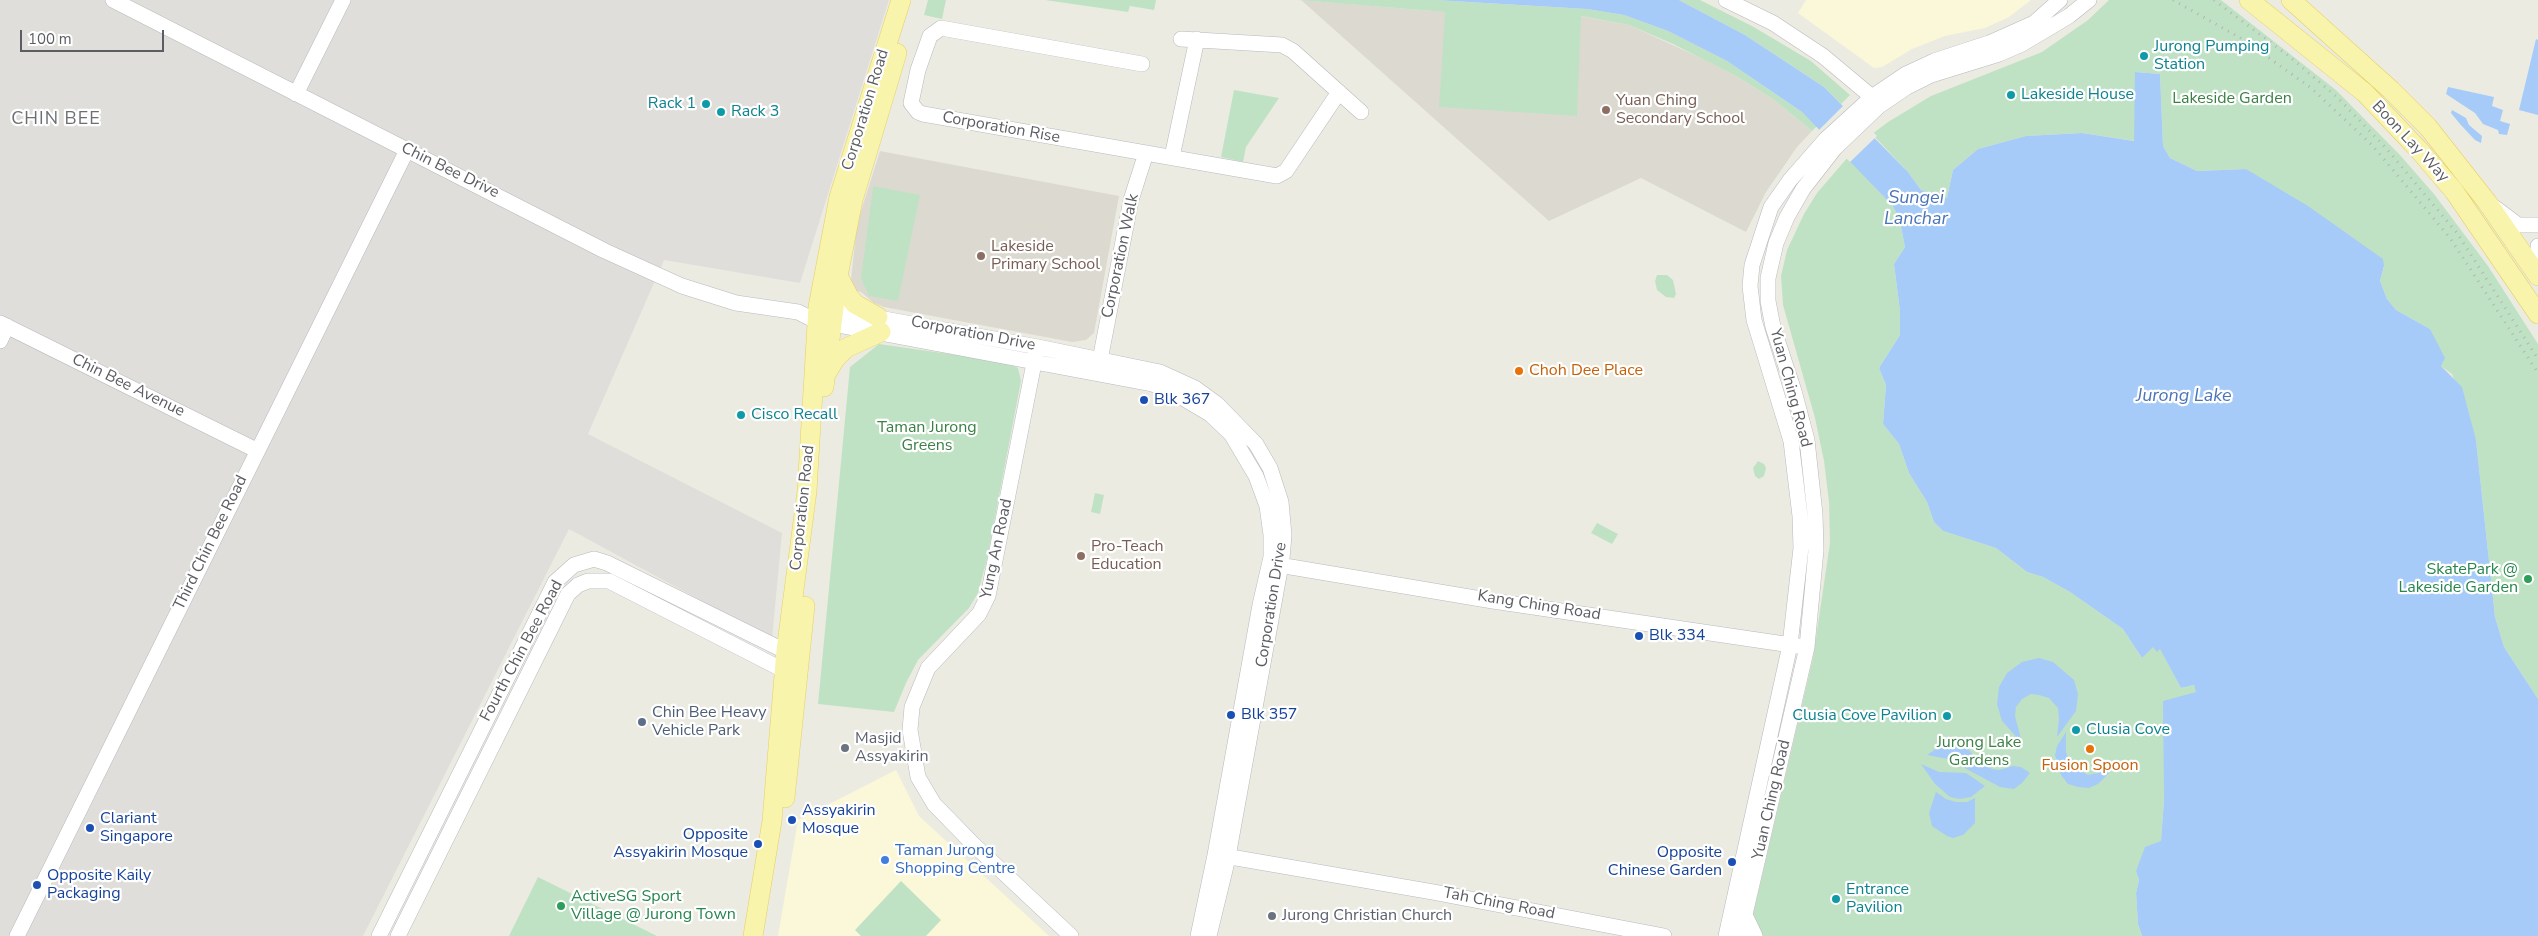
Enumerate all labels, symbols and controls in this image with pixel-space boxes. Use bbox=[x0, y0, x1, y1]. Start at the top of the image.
scale bar bbox=[22, 20, 166, 52]
text: 100 m bbox=[28, 29, 72, 49]
place label: Jurong Pumping Station bbox=[2154, 37, 2269, 75]
street label: Corporation Road bbox=[838, 47, 894, 173]
marker: Jurong Pumping Station bbox=[2138, 50, 2150, 62]
place label: Lakeside House bbox=[2021, 85, 2134, 105]
marker: Lakeside House bbox=[2005, 89, 2017, 101]
park label: Lakeside Garden bbox=[2172, 89, 2292, 109]
place label: Yuan Ching Secondary School bbox=[1616, 91, 1745, 129]
place label: Rack 1 bbox=[648, 94, 696, 114]
street label: Boon Lay Way bbox=[2367, 97, 2453, 187]
marker: Rack 1 bbox=[700, 98, 712, 110]
place label: Rack 3 bbox=[731, 102, 779, 122]
marker: Yuan Ching Secondary School bbox=[1600, 104, 1612, 116]
marker: Rack 3 bbox=[715, 106, 727, 118]
street label: Corporation Rise bbox=[941, 108, 1061, 148]
district label: CHIN BEE bbox=[10, 109, 102, 131]
street label: Chin Bee Drive bbox=[398, 139, 502, 203]
water label: Sungei Lanchar bbox=[1884, 188, 1948, 230]
street label: Corporation Walk bbox=[1098, 192, 1144, 320]
place label: Lakeside Primary School bbox=[991, 237, 1100, 275]
marker: Lakeside Primary School bbox=[975, 250, 987, 262]
street label: Corporation Drive bbox=[909, 313, 1037, 355]
street label: Yuan Ching Road bbox=[1765, 326, 1815, 450]
street label: Chin Bee Avenue bbox=[68, 350, 188, 422]
place label: Choh Dee Place bbox=[1529, 361, 1643, 381]
marker: Choh Dee Place bbox=[1513, 365, 1525, 377]
water label: Jurong Lake bbox=[2136, 386, 2232, 408]
place label: Blk 367 bbox=[1154, 390, 1210, 410]
marker: Blk 367 bbox=[1138, 394, 1150, 406]
place label: Cisco Recall bbox=[751, 405, 838, 425]
marker: Cisco Recall bbox=[735, 409, 747, 421]
park label: Taman Jurong Greens bbox=[877, 418, 977, 456]
street label: Corporation Road bbox=[787, 444, 819, 572]
street label: Third Chin Bee Road bbox=[170, 473, 252, 613]
street label: Yung An Road bbox=[977, 497, 1017, 601]
place label: Pro-Teach Education bbox=[1091, 537, 1164, 575]
street label: Corporation Drive bbox=[1253, 541, 1291, 669]
marker: Pro-Teach Education bbox=[1075, 550, 1087, 562]
place label: SkatePark @ Lakeside Garden bbox=[2399, 560, 2518, 598]
marker: SkatePark @ Lakeside Garden bbox=[2522, 573, 2534, 585]
street label: Fourth Chin Bee Road bbox=[477, 577, 567, 725]
street label: Kang Ching Road bbox=[1476, 587, 1602, 625]
place label: Blk 334 bbox=[1649, 626, 1705, 646]
marker: Blk 334 bbox=[1633, 630, 1645, 642]
place label: Chin Bee Heavy Vehicle Park bbox=[652, 703, 767, 741]
place label: Blk 357 bbox=[1241, 705, 1297, 725]
place label: Clusia Cove Pavilion bbox=[1792, 706, 1937, 726]
marker: Blk 357 bbox=[1225, 709, 1237, 721]
marker: Clusia Cove Pavilion bbox=[1941, 710, 1953, 722]
marker: Chin Bee Heavy Vehicle Park bbox=[636, 716, 648, 728]
place label: Clusia Cove bbox=[2086, 720, 2170, 740]
marker: Clusia Cove bbox=[2070, 724, 2082, 736]
place label: Masjid Assyakirin bbox=[855, 729, 929, 767]
park label: Jurong Lake Gardens bbox=[1937, 733, 2021, 771]
street label: Yuan Ching Road bbox=[1749, 738, 1795, 862]
marker: Masjid Assyakirin bbox=[839, 742, 851, 754]
marker: Fusion Spoon bbox=[2084, 743, 2096, 755]
place label: Fusion Spoon bbox=[2041, 756, 2139, 776]
place label: Assyakirin Mosque bbox=[802, 801, 876, 839]
place label: Clariant Singapore bbox=[100, 809, 173, 847]
marker: Assyakirin Mosque bbox=[786, 814, 798, 826]
marker: Clariant Singapore bbox=[84, 822, 96, 834]
place label: Opposite Assyakirin Mosque bbox=[613, 825, 748, 863]
marker: Opposite Assyakirin Mosque bbox=[752, 838, 764, 850]
place label: Taman Jurong Shopping Centre bbox=[895, 841, 1015, 879]
place label: Opposite Chinese Garden bbox=[1608, 843, 1722, 881]
marker: Taman Jurong Shopping Centre bbox=[879, 854, 891, 866]
marker: Opposite Chinese Garden bbox=[1726, 856, 1738, 868]
place label: Opposite Kaily Packaging bbox=[47, 866, 151, 904]
marker: Opposite Kaily Packaging bbox=[31, 879, 43, 891]
place label: Entrance Pavilion bbox=[1846, 880, 1909, 918]
street label: Tah Ching Road bbox=[1441, 884, 1557, 924]
place label: ActiveSG Sport Village @ Jurong Town bbox=[571, 887, 736, 925]
marker: Entrance Pavilion bbox=[1830, 893, 1842, 905]
marker: ActiveSG Sport Village @ Jurong Town bbox=[555, 900, 567, 912]
place label: Jurong Christian Church bbox=[1282, 906, 1452, 926]
marker: Jurong Christian Church bbox=[1266, 910, 1278, 922]

